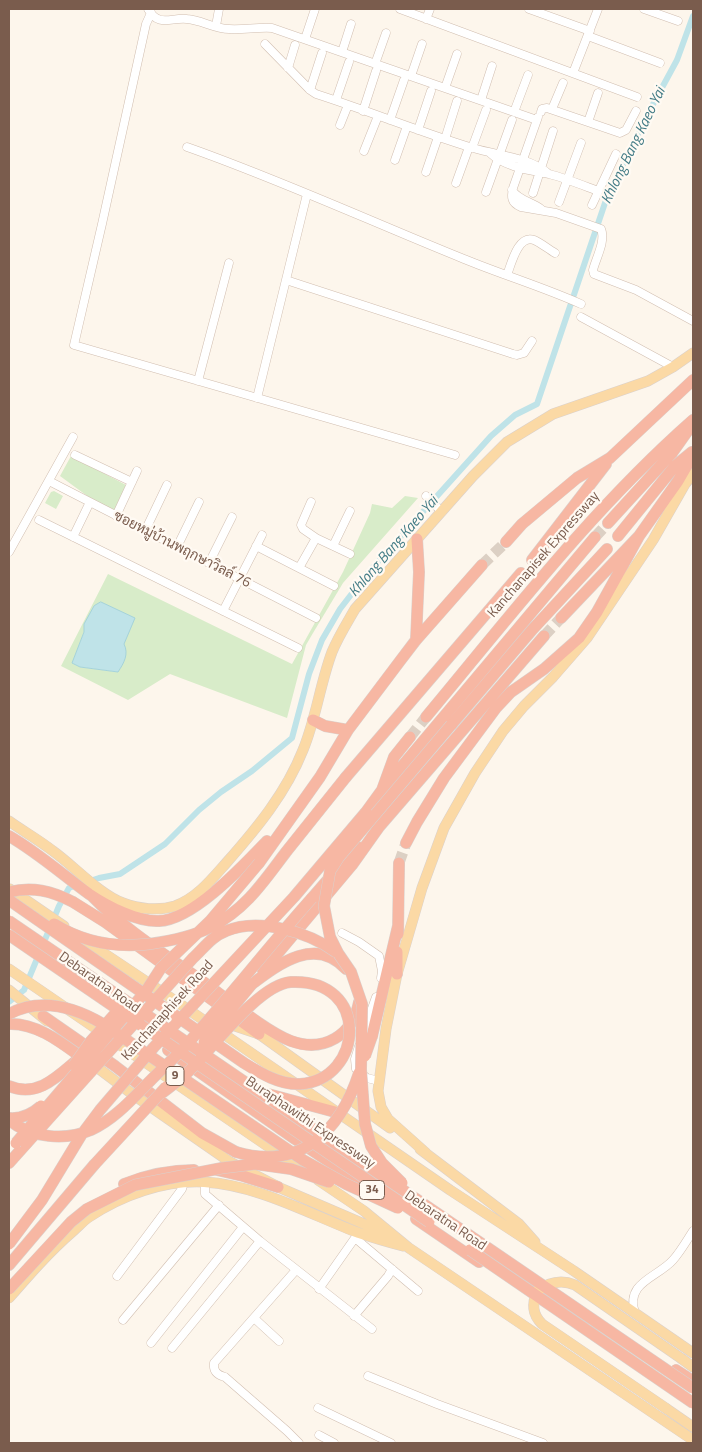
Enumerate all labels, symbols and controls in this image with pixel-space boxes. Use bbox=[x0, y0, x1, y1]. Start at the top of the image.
water label: Khlong Bang Kaeo Yai bbox=[598, 85, 670, 207]
street label: Kanchanapisek Expressway bbox=[485, 488, 603, 622]
water label: Khlong Bang Kaeo Yai bbox=[345, 493, 443, 601]
street label: ซอยหมู่บ้านพฤกษาวิลล์ 76 bbox=[111, 508, 253, 592]
street label: Debaratna Road bbox=[55, 949, 143, 1017]
street label: Kanchanaphisek Road bbox=[118, 957, 218, 1065]
road number: 9 bbox=[166, 1066, 184, 1086]
street label: Buraphawithi Expressway bbox=[242, 1073, 378, 1173]
road number: 34 bbox=[360, 1180, 384, 1200]
street label: Debaratna Road bbox=[401, 1187, 489, 1255]

